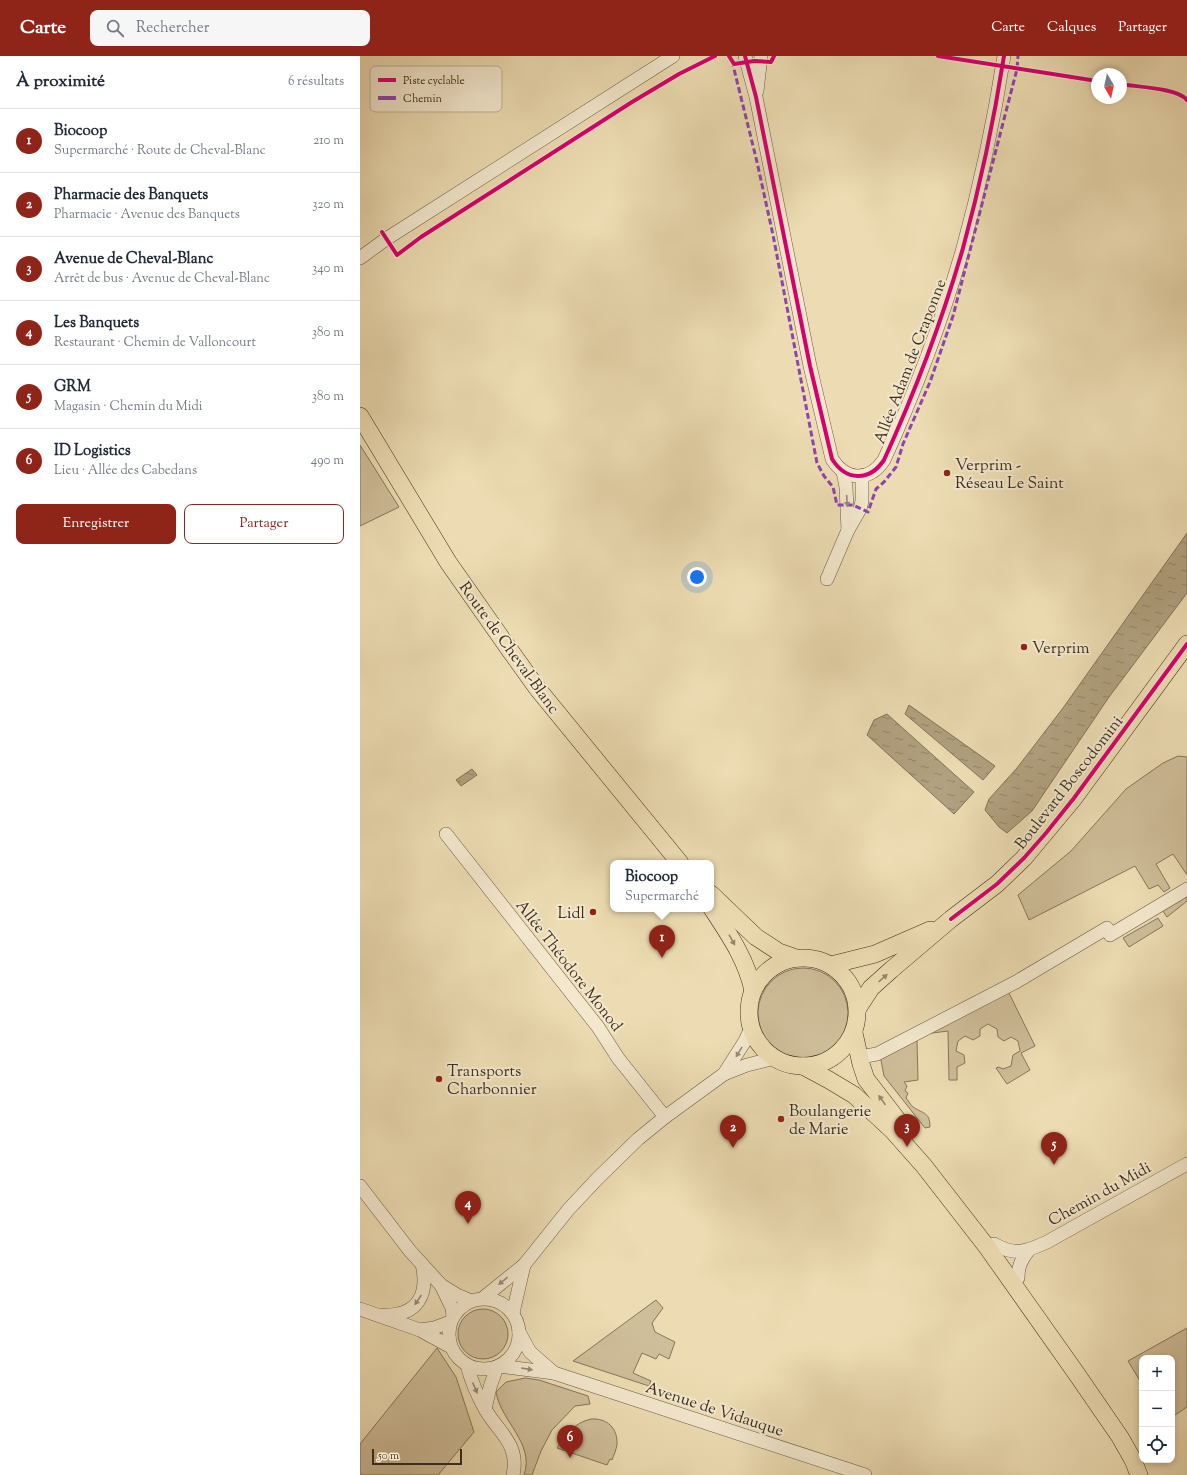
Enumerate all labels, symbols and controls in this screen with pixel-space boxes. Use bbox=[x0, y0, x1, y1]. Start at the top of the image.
search box bbox=[90, 10, 370, 46]
text: Carte bbox=[20, 15, 66, 42]
icon: search bbox=[104, 17, 126, 39]
text: Rechercher bbox=[136, 18, 209, 39]
text: Carte bbox=[991, 18, 1025, 38]
text: Calques bbox=[1047, 18, 1096, 38]
text: Partager bbox=[1118, 18, 1167, 38]
legend bbox=[370, 66, 502, 112]
north arrow bbox=[1091, 68, 1127, 104]
text: À proximité bbox=[16, 70, 105, 94]
text: 6 résultats bbox=[288, 73, 344, 91]
text: Piste cyclable bbox=[403, 73, 465, 89]
text: Chemin bbox=[403, 91, 443, 107]
text: Biocoop bbox=[54, 121, 107, 142]
text: 1 bbox=[27, 132, 31, 150]
text: 210 m bbox=[313, 132, 344, 150]
text: Supermarché · Route de Cheval-Blanc bbox=[54, 142, 266, 160]
text: Pharmacie des Banquets bbox=[54, 185, 208, 206]
text: 2 bbox=[26, 196, 32, 214]
text: 320 m bbox=[312, 196, 344, 214]
text: Pharmacie · Avenue des Banquets bbox=[54, 206, 240, 224]
text: Avenue de Cheval-Blanc bbox=[54, 249, 213, 270]
text: 3 bbox=[26, 260, 32, 278]
text: 340 m bbox=[312, 260, 344, 278]
text: Arrêt de bus · Avenue de Cheval-Blanc bbox=[54, 270, 270, 288]
street label: Allée Adam de Craponne bbox=[869, 276, 953, 448]
text: Les Banquets bbox=[54, 313, 139, 334]
text: 4 bbox=[26, 324, 32, 342]
text: 380 m bbox=[312, 324, 344, 342]
text: Restaurant · Chemin de Valloncourt bbox=[54, 334, 256, 352]
text: GRM bbox=[54, 377, 91, 398]
text: 5 bbox=[27, 388, 31, 406]
text: 380 m bbox=[312, 388, 344, 406]
text: Magasin · Chemin du Midi bbox=[54, 398, 202, 416]
text: ID Logistics bbox=[54, 441, 131, 462]
text: 6 bbox=[26, 452, 32, 470]
text: 490 m bbox=[311, 452, 344, 470]
place label: Verprim - Réseau Le Saint bbox=[955, 455, 1064, 496]
text: Lieu · Allée des Cabedans bbox=[54, 462, 197, 480]
marker: Verprim - Réseau Le Saint bbox=[942, 468, 952, 478]
one-way arrow bbox=[843, 495, 850, 507]
button: Enregistrer bbox=[16, 504, 176, 544]
button: Partager bbox=[184, 504, 344, 544]
your location bbox=[687, 567, 707, 587]
street label: Route de Cheval-Blanc bbox=[452, 578, 564, 719]
place label: Verprim bbox=[1032, 638, 1089, 661]
marker: Verprim bbox=[1019, 642, 1029, 652]
street label: Boulevard Boscodomini bbox=[1010, 711, 1130, 855]
popup bbox=[610, 860, 714, 912]
text: Biocoop bbox=[625, 867, 678, 888]
text: Supermarché bbox=[625, 888, 699, 906]
street label: Allée Théodore Monod bbox=[509, 896, 627, 1037]
place label: Lidl bbox=[557, 903, 586, 926]
marker: Lidl bbox=[588, 907, 598, 917]
pin: 1 bbox=[649, 925, 675, 958]
one-way arrow bbox=[728, 934, 735, 946]
one-way arrow bbox=[878, 973, 888, 983]
one-way arrow bbox=[735, 1046, 742, 1058]
place label: Transports Charbonnier bbox=[447, 1061, 537, 1102]
marker: Transports Charbonnier bbox=[434, 1074, 444, 1084]
one-way arrow bbox=[878, 1095, 886, 1106]
place label: Boulangerie de Marie bbox=[789, 1101, 871, 1142]
marker: Boulangerie de Marie bbox=[776, 1114, 786, 1124]
pin: 3 bbox=[894, 1114, 920, 1147]
pin: 2 bbox=[720, 1115, 746, 1148]
pin: 5 bbox=[1041, 1132, 1067, 1165]
street label: Chemin du Midi bbox=[1045, 1157, 1156, 1233]
pin: 4 bbox=[455, 1191, 481, 1224]
one-way arrow bbox=[498, 1277, 508, 1286]
one-way arrow bbox=[414, 1295, 422, 1306]
map controls bbox=[1139, 1355, 1175, 1463]
button: + bbox=[1139, 1355, 1175, 1391]
one-way arrow bbox=[521, 1366, 533, 1372]
street label: Avenue de Vidauque bbox=[642, 1377, 786, 1444]
one-way arrow bbox=[472, 1382, 478, 1394]
button: − bbox=[1139, 1391, 1175, 1427]
pin: 6 bbox=[557, 1425, 583, 1458]
button: locate bbox=[1139, 1427, 1175, 1463]
scale bar bbox=[372, 1447, 462, 1466]
text: 50 m bbox=[378, 1448, 399, 1464]

